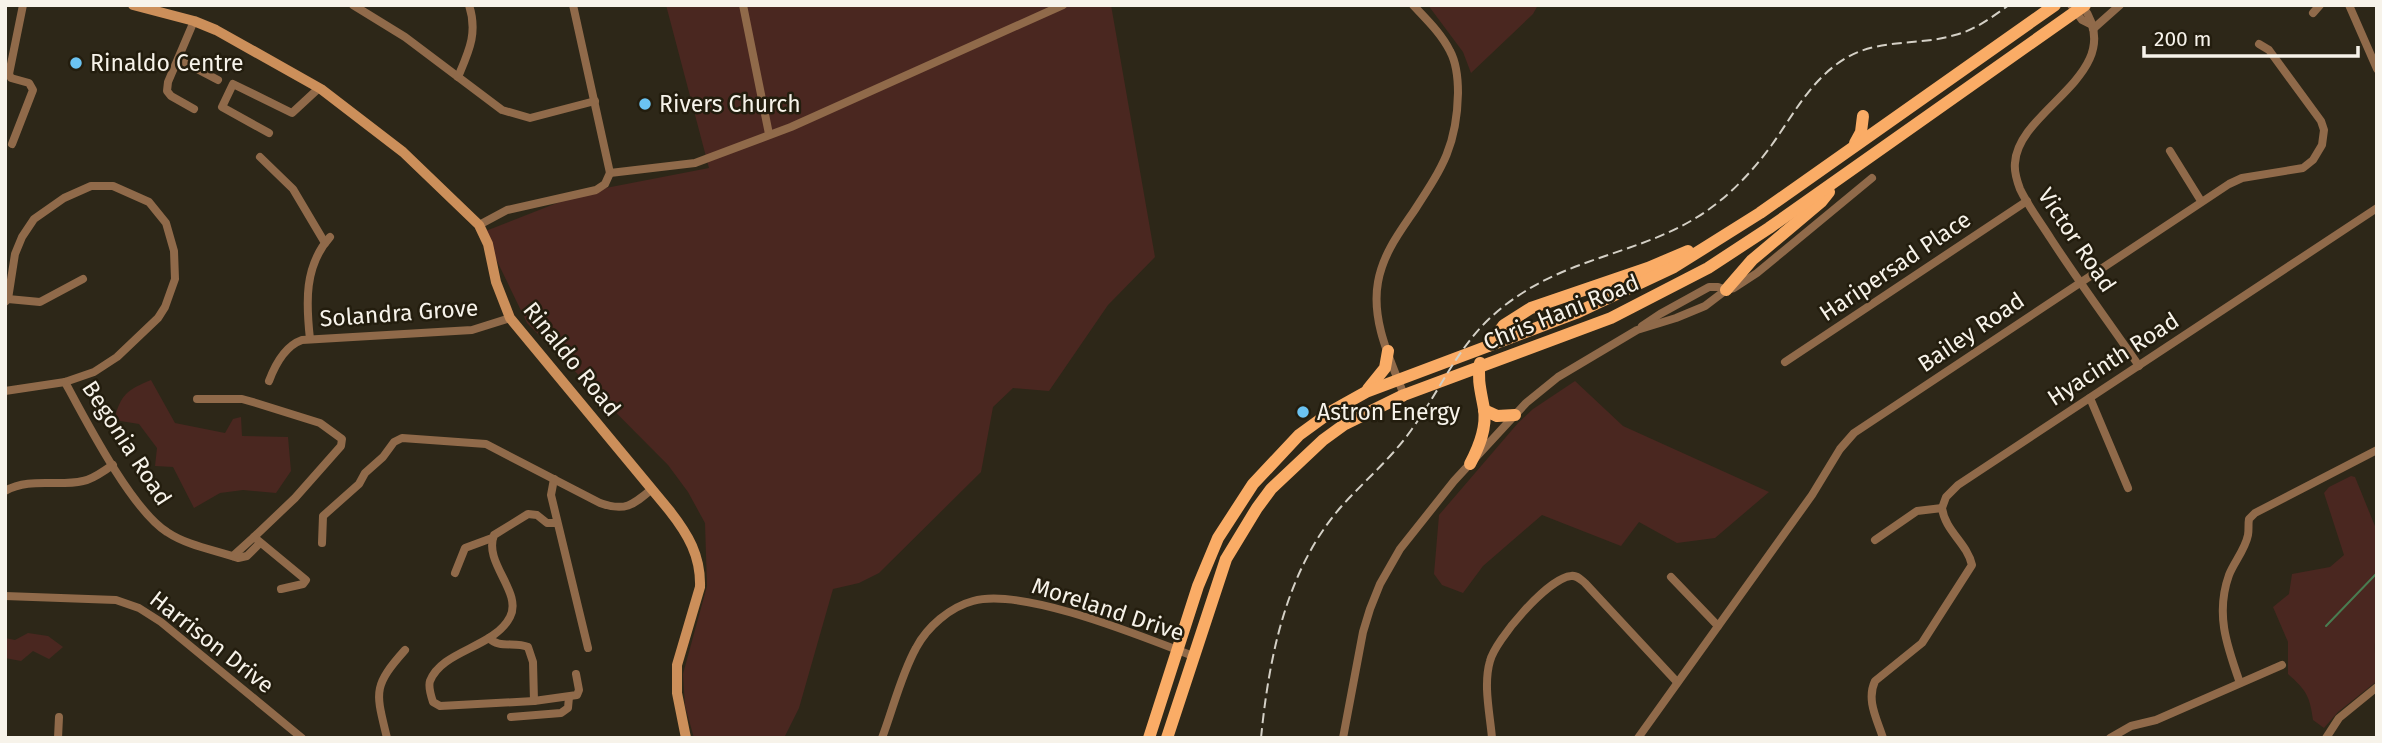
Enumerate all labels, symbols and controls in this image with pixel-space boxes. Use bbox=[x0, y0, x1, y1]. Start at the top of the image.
scale bar bbox=[2144, 14, 2358, 58]
text: 200 m bbox=[2154, 26, 2211, 52]
place label: Rinaldo Centre bbox=[90, 49, 244, 77]
marker: Rinaldo Centre bbox=[68, 55, 84, 71]
place label: Rivers Church bbox=[659, 90, 801, 118]
marker: Rivers Church bbox=[637, 96, 653, 112]
street label: Victor Road bbox=[2032, 183, 2122, 297]
street label: Haripersad Place bbox=[1814, 205, 1976, 327]
street label: Chris Hani Road bbox=[1479, 268, 1643, 356]
street label: Bailey Road bbox=[1912, 286, 2030, 378]
street label: Solandra Grove bbox=[319, 293, 479, 333]
street label: Rinaldo Road bbox=[517, 296, 627, 422]
street label: Hyacinth Road bbox=[2042, 306, 2184, 412]
street label: Begonia Road bbox=[76, 375, 178, 511]
place label: Astron Energy bbox=[1317, 398, 1461, 426]
marker: Astron Energy bbox=[1295, 404, 1311, 420]
street label: Moreland Drive bbox=[1028, 571, 1188, 647]
street label: Harrison Drive bbox=[144, 585, 280, 699]

